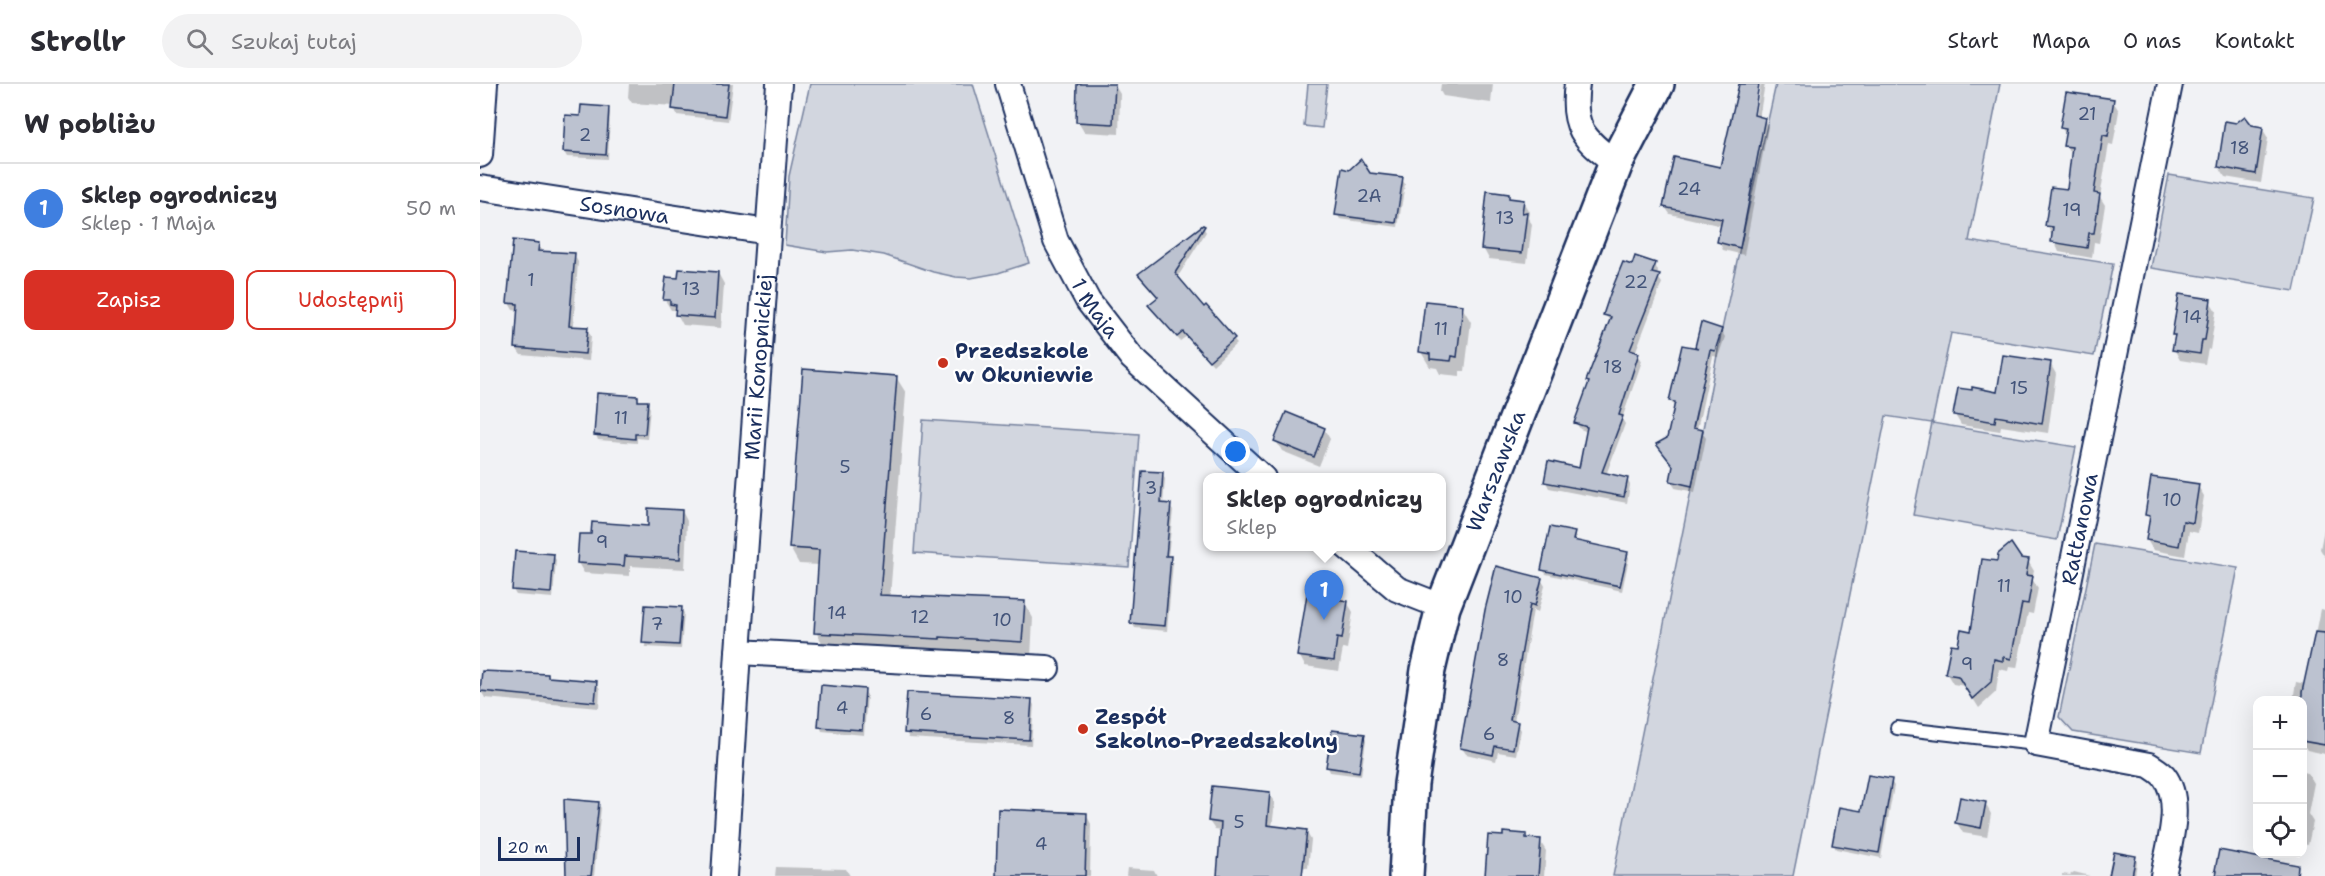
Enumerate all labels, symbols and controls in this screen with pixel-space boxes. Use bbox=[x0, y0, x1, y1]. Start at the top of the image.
search box bbox=[162, 14, 582, 68]
text: Strollr bbox=[30, 22, 126, 60]
icon: search bbox=[183, 25, 216, 58]
text: Szukaj tutaj bbox=[231, 27, 357, 56]
text: Start bbox=[1948, 27, 1999, 55]
text: Mapa bbox=[2032, 27, 2090, 55]
text: O nas bbox=[2123, 27, 2182, 55]
text: Kontakt bbox=[2215, 27, 2295, 55]
house number: 21 bbox=[2077, 102, 2097, 126]
text: W pobliżu bbox=[24, 106, 156, 141]
house number: 2 bbox=[579, 123, 591, 147]
house number: 18 bbox=[2230, 136, 2250, 160]
house number: 24 bbox=[1677, 177, 1701, 201]
text: Sklep ogrodniczy bbox=[81, 181, 277, 210]
house number: 2A bbox=[1357, 184, 1381, 208]
street label: Sosnowa bbox=[578, 189, 671, 231]
text: 1 bbox=[39, 195, 48, 221]
text: 50 m bbox=[406, 195, 456, 221]
house number: 19 bbox=[2062, 198, 2082, 222]
house number: 13 bbox=[1495, 206, 1515, 230]
text: Sklep · 1 Maja bbox=[81, 210, 215, 236]
house number: 1 bbox=[527, 268, 535, 292]
button: Zapisz bbox=[24, 270, 234, 330]
button: Udostępnij bbox=[246, 270, 456, 330]
house number: 22 bbox=[1624, 270, 1648, 294]
street label: Marii Konopnickiej bbox=[738, 273, 779, 461]
street label: 1 Maja bbox=[1064, 273, 1126, 344]
house number: 13 bbox=[681, 277, 701, 301]
house number: 14 bbox=[2182, 305, 2202, 329]
house number: 11 bbox=[1434, 317, 1448, 341]
place label: Przedszkole w Okuniewie bbox=[955, 337, 1094, 389]
house number: 18 bbox=[1603, 355, 1623, 379]
marker: Przedszkole w Okuniewie bbox=[936, 356, 950, 370]
house number: 15 bbox=[2010, 376, 2028, 400]
house number: 11 bbox=[614, 406, 628, 430]
street label: Warszawska bbox=[1460, 406, 1532, 536]
your location bbox=[1221, 437, 1250, 466]
house number: 5 bbox=[839, 455, 851, 479]
street label: Rattanowa bbox=[2055, 470, 2105, 587]
popup bbox=[1203, 473, 1446, 551]
house number: 3 bbox=[1145, 476, 1157, 500]
text: Sklep ogrodniczy bbox=[1226, 485, 1423, 514]
house number: 10 bbox=[2162, 488, 2182, 512]
text: Sklep bbox=[1226, 514, 1277, 540]
house number: 9 bbox=[596, 530, 608, 554]
pin: 1 bbox=[1304, 570, 1344, 620]
house number: 11 bbox=[1997, 574, 2011, 598]
house number: 10 bbox=[1503, 585, 1523, 609]
house number: 14 bbox=[827, 601, 847, 625]
house number: 12 bbox=[910, 605, 930, 629]
house number: 10 bbox=[992, 608, 1012, 632]
house number: 7 bbox=[651, 612, 663, 636]
house number: 8 bbox=[1497, 648, 1509, 672]
house number: 9 bbox=[1961, 652, 1973, 676]
house number: 4 bbox=[836, 696, 848, 720]
map controls bbox=[2253, 696, 2307, 858]
button: + bbox=[2253, 696, 2307, 750]
house number: 6 bbox=[920, 702, 932, 726]
place label: Zespół Szkolno-Przedszkolny bbox=[1095, 703, 1338, 755]
house number: 8 bbox=[1003, 706, 1015, 730]
marker: Zespół Szkolno-Przedszkolny bbox=[1076, 722, 1090, 736]
house number: 6 bbox=[1483, 722, 1495, 746]
button: − bbox=[2253, 750, 2307, 804]
button: locate bbox=[2253, 804, 2307, 858]
house number: 5 bbox=[1233, 810, 1245, 834]
house number: 4 bbox=[1035, 832, 1047, 856]
scale bar bbox=[498, 834, 580, 862]
text: 20 m bbox=[507, 837, 548, 858]

